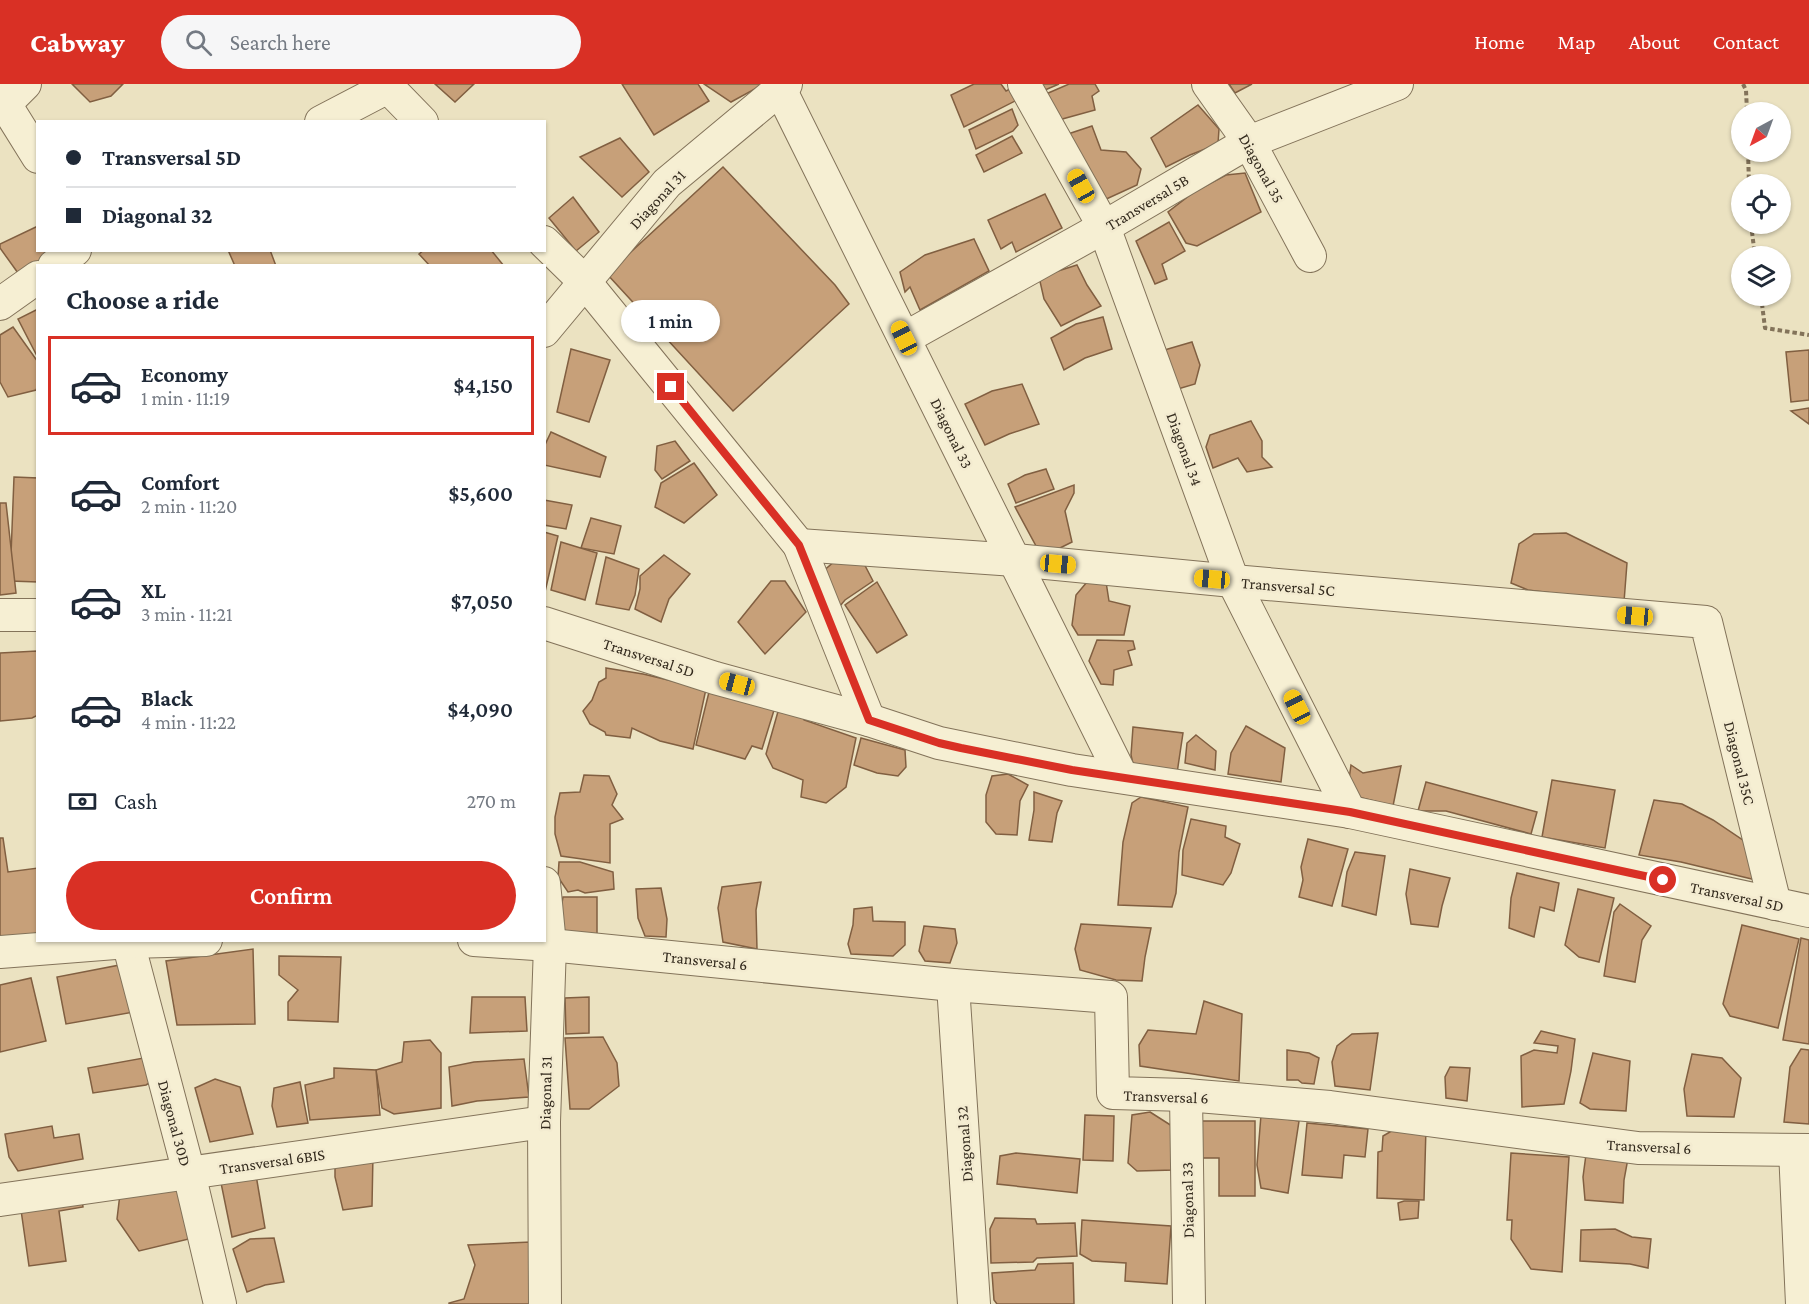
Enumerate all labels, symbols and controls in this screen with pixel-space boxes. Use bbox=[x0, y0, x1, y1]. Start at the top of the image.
search box bbox=[161, 15, 581, 69]
icon: search bbox=[182, 26, 215, 59]
text: Cabway bbox=[30, 27, 125, 58]
text: Search here bbox=[230, 30, 331, 55]
text: Home bbox=[1474, 30, 1524, 54]
text: Map bbox=[1557, 30, 1596, 54]
text: About bbox=[1629, 30, 1680, 54]
text: Contact bbox=[1713, 30, 1779, 54]
north arrow bbox=[1731, 102, 1791, 162]
map controls bbox=[1731, 102, 1791, 306]
street label: Diagonal 35 bbox=[1235, 131, 1287, 206]
text: Transversal 5D bbox=[102, 145, 241, 170]
car bbox=[1064, 166, 1098, 206]
street label: Diagonal 31 bbox=[626, 167, 690, 233]
street label: Transversal 5B bbox=[1103, 171, 1192, 234]
button: locate bbox=[1731, 174, 1791, 234]
text: Diagonal 32 bbox=[102, 203, 212, 228]
button: layers bbox=[1731, 246, 1791, 306]
text: Choose a ride bbox=[66, 285, 219, 315]
callout: 1 min bbox=[622, 300, 720, 342]
text: 1 min bbox=[648, 310, 693, 332]
car bbox=[888, 318, 920, 358]
icon: car bbox=[69, 359, 123, 413]
text: Economy bbox=[141, 362, 228, 387]
text: $4,150 bbox=[454, 373, 513, 398]
route end bbox=[657, 373, 684, 400]
text: 1 min · 11:19 bbox=[141, 387, 230, 409]
street label: Diagonal 33 bbox=[926, 395, 976, 472]
street label: Diagonal 34 bbox=[1162, 410, 1206, 489]
icon: car bbox=[69, 467, 123, 521]
text: Comfort bbox=[141, 470, 219, 495]
text: $5,600 bbox=[449, 481, 513, 506]
text: 2 min · 11:20 bbox=[141, 495, 237, 517]
car bbox=[1039, 553, 1077, 575]
car bbox=[1193, 568, 1231, 590]
street label: Transversal 5C bbox=[1240, 574, 1336, 599]
icon: car bbox=[69, 575, 123, 629]
text: XL bbox=[141, 578, 166, 603]
text: $7,050 bbox=[451, 589, 513, 614]
text: 3 min · 11:21 bbox=[141, 603, 233, 625]
car bbox=[1616, 605, 1654, 627]
street label: Transversal 5D bbox=[601, 635, 697, 680]
car bbox=[717, 671, 757, 697]
icon: car bbox=[69, 683, 123, 737]
text: Black bbox=[141, 686, 193, 711]
car bbox=[1281, 687, 1313, 727]
text: $4,090 bbox=[447, 697, 513, 722]
text: 4 min · 11:22 bbox=[141, 711, 236, 733]
street label: Diagonal 35C bbox=[1720, 720, 1758, 807]
icon: cash bbox=[66, 785, 99, 818]
text: Cash bbox=[114, 789, 158, 814]
text: 270 m bbox=[467, 790, 516, 812]
button: Confirm bbox=[66, 861, 516, 930]
route start bbox=[1649, 866, 1676, 893]
street label: Transversal 5D bbox=[1689, 878, 1785, 915]
street label: Transversal 6 bbox=[662, 948, 748, 973]
street label: Diagonal 31 bbox=[536, 1056, 556, 1130]
street label: Diagonal 30D bbox=[154, 1078, 194, 1168]
street label: Transversal 6 bbox=[1123, 1087, 1209, 1106]
street label: Diagonal 32 bbox=[953, 1105, 977, 1183]
street label: Transversal 6 bbox=[1606, 1136, 1692, 1157]
street label: Transversal 6BIS bbox=[218, 1146, 326, 1177]
street label: Diagonal 33 bbox=[1178, 1162, 1198, 1238]

